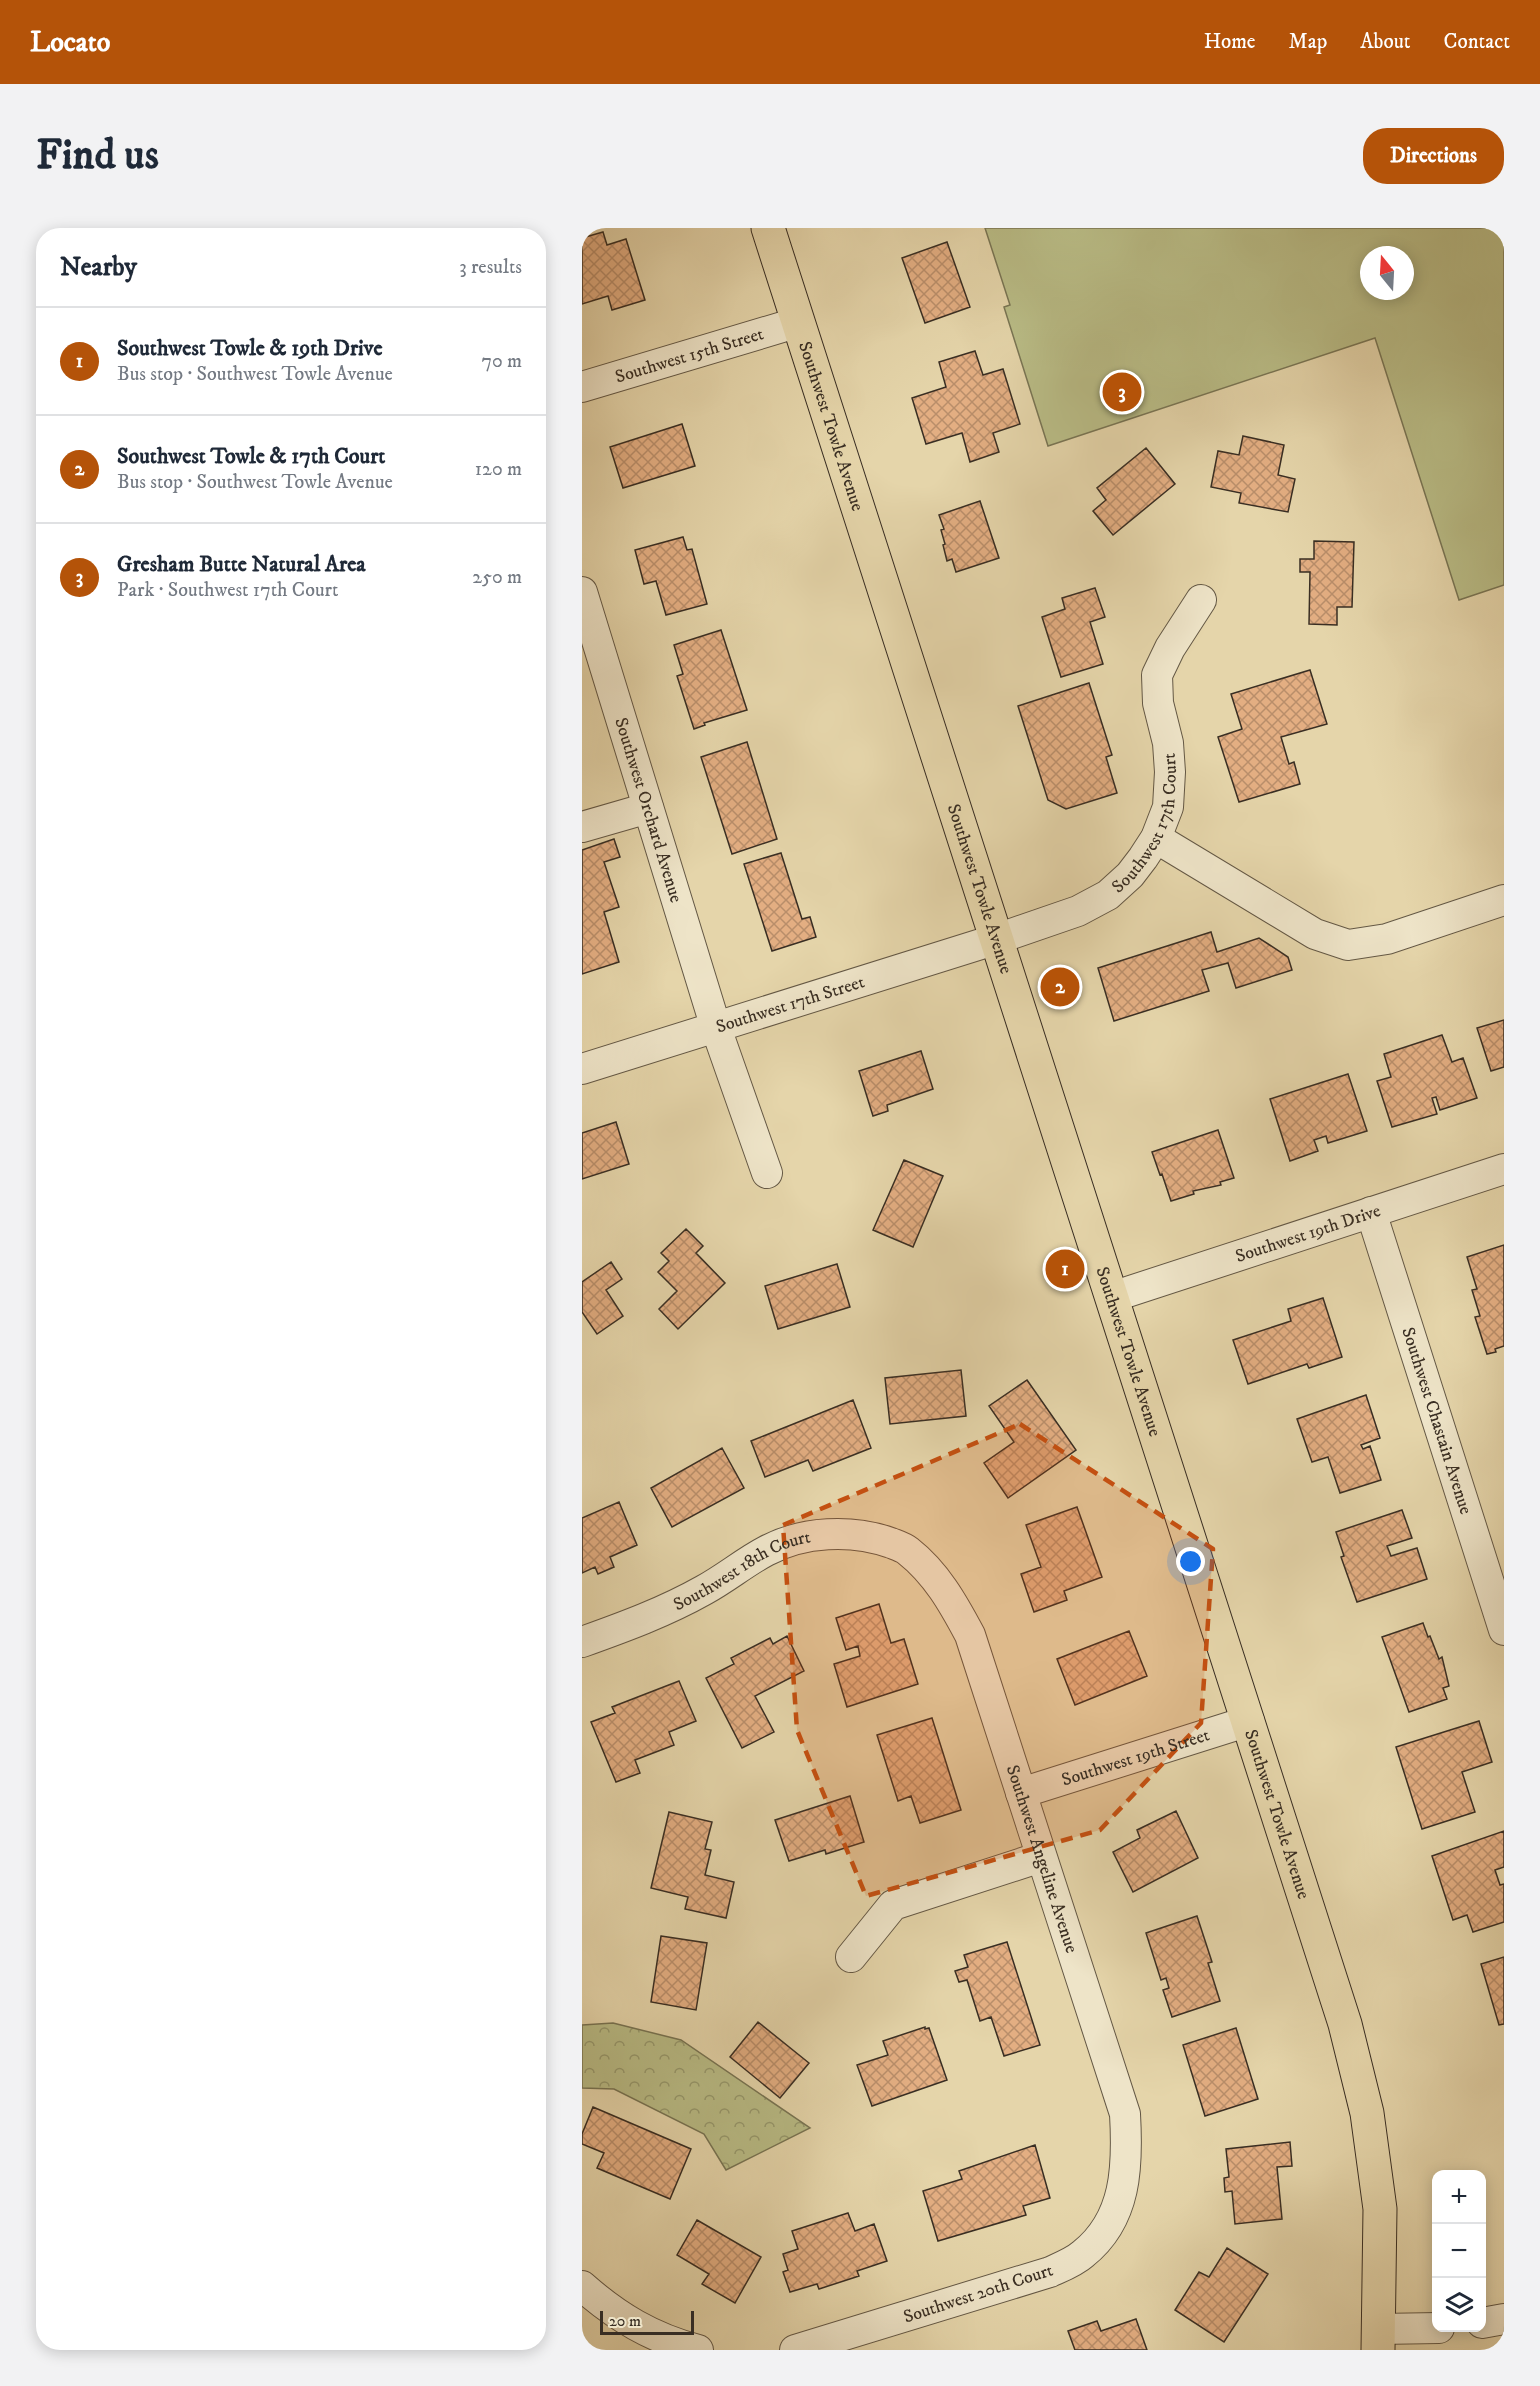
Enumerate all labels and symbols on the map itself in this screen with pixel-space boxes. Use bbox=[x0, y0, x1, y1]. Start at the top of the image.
north arrow bbox=[1360, 246, 1414, 300]
street label: Southwest 15th Street bbox=[613, 323, 767, 388]
street label: Southwest Towle Avenue bbox=[793, 339, 868, 514]
pin: 3 bbox=[1102, 370, 1142, 414]
street label: Southwest Orchard Avenue bbox=[609, 715, 687, 905]
street label: Southwest 17th Court bbox=[1108, 752, 1182, 898]
street label: Southwest Towle Avenue bbox=[942, 801, 1017, 977]
pin: 2 bbox=[1040, 964, 1080, 1010]
street label: Southwest 17th Street bbox=[713, 971, 868, 1038]
street label: Southwest 19th Drive bbox=[1233, 1200, 1383, 1268]
pin: 1 bbox=[1046, 1246, 1084, 1292]
street label: Southwest Towle Avenue bbox=[1090, 1264, 1166, 1439]
street label: Southwest Chastain Avenue bbox=[1396, 1325, 1476, 1517]
street label: Southwest 18th Court bbox=[670, 1526, 812, 1616]
your location bbox=[1176, 1547, 1205, 1576]
street label: Southwest 19th Street bbox=[1059, 1724, 1213, 1791]
street label: Southwest Towle Avenue bbox=[1239, 1727, 1314, 1902]
street label: Southwest Angeline Avenue bbox=[1001, 1762, 1082, 1956]
street label: Southwest 20th Court bbox=[901, 2259, 1056, 2329]
scale bar bbox=[600, 2308, 694, 2336]

